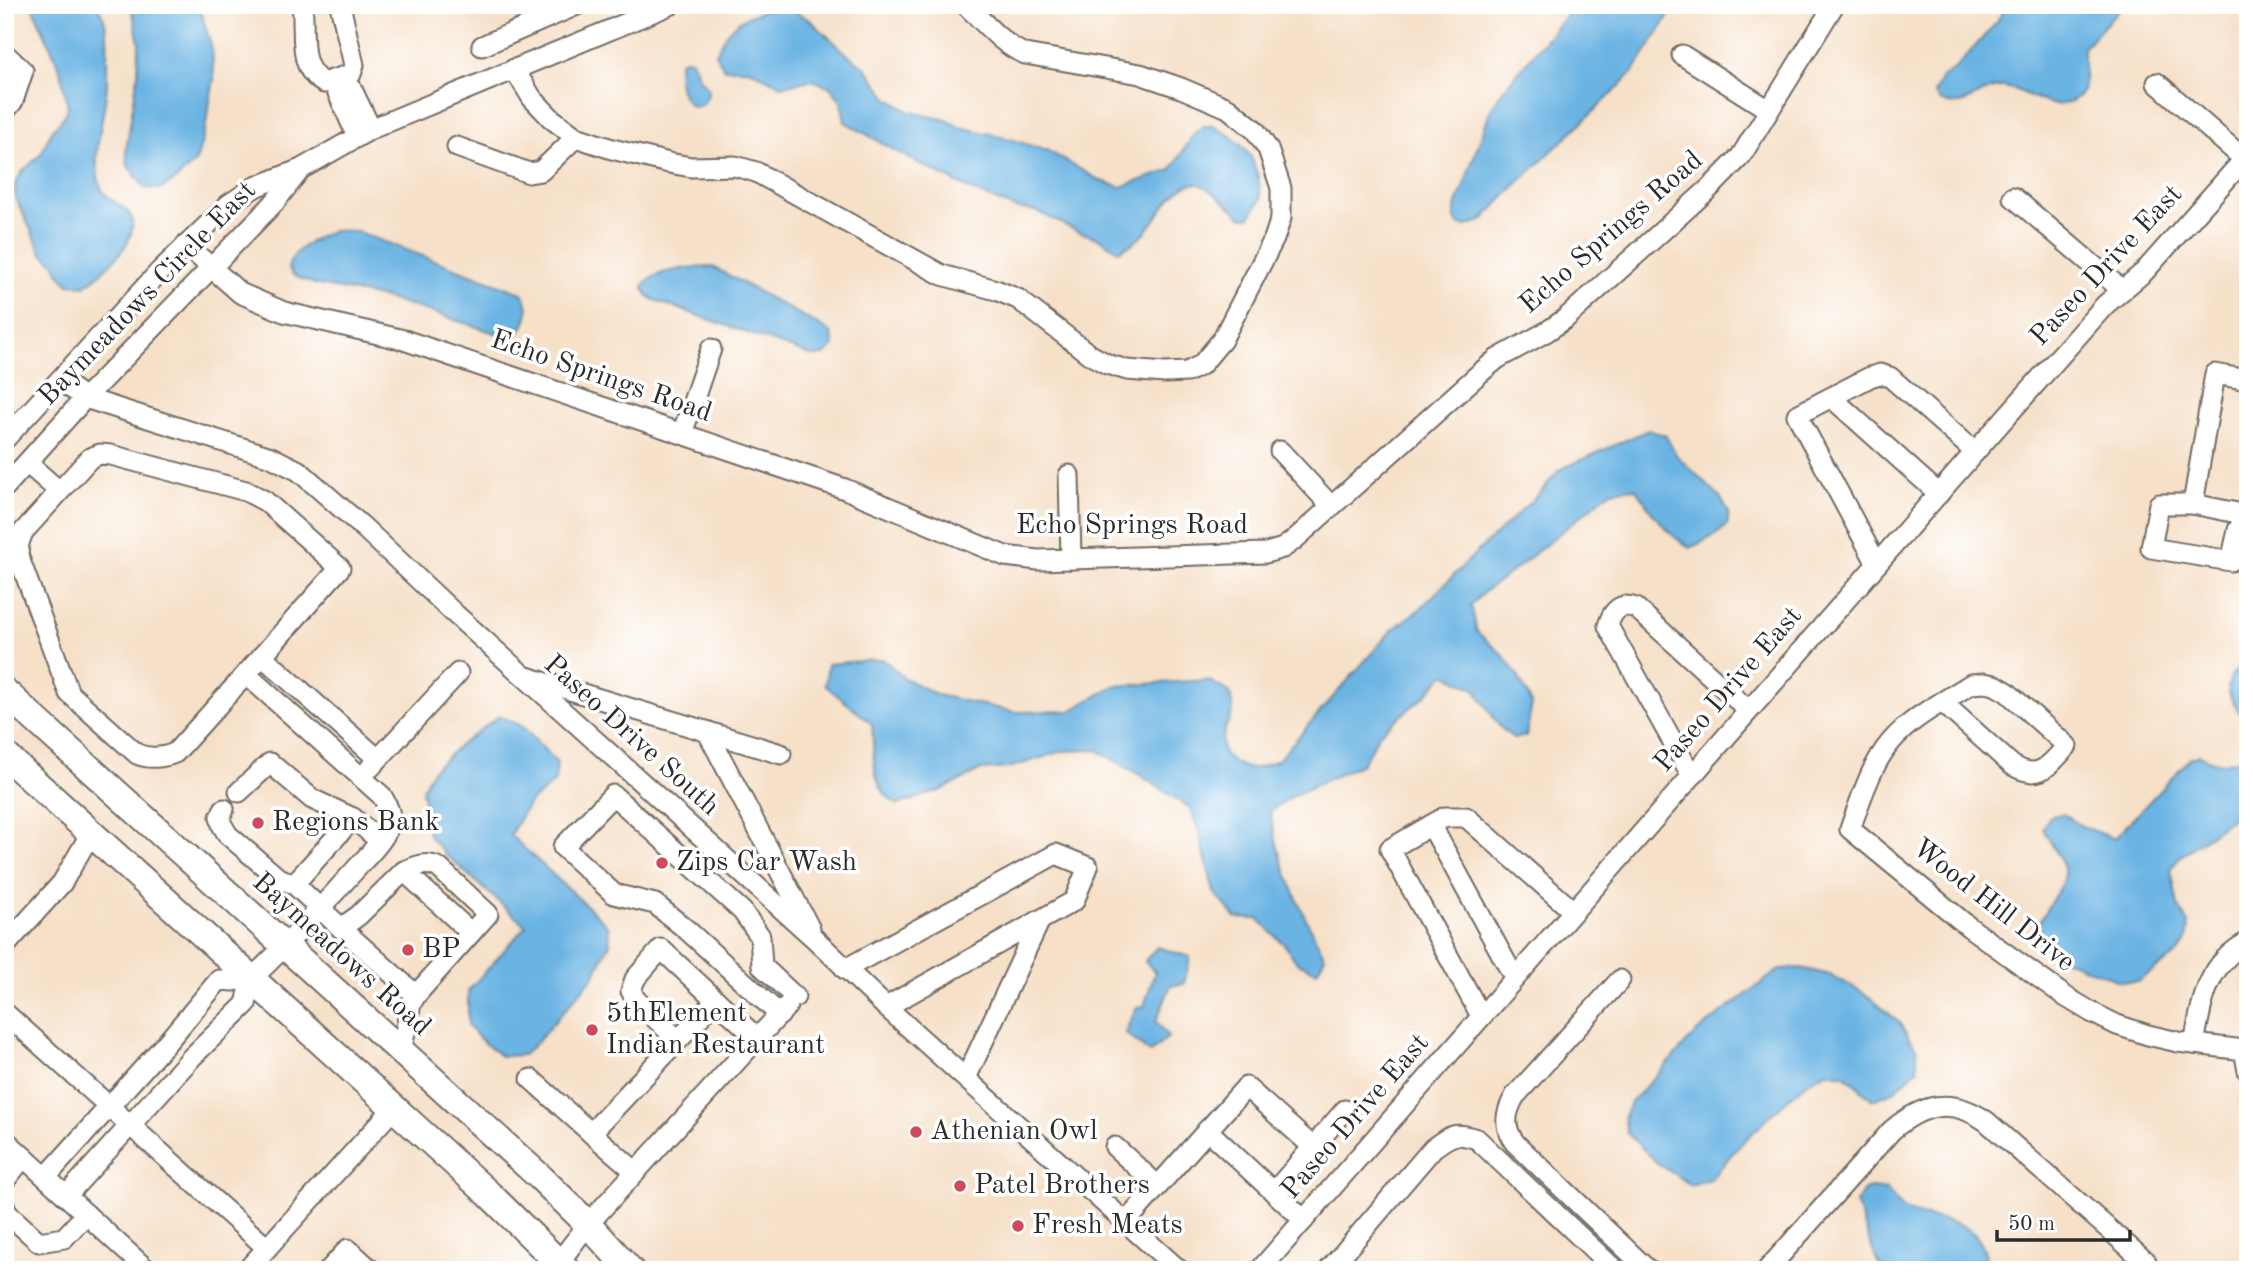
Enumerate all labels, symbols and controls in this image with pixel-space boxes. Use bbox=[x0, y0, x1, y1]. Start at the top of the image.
street label: Echo Springs Road bbox=[1515, 146, 1709, 320]
street label: Baymeadows Circle East bbox=[34, 176, 262, 412]
street label: Paseo Drive East bbox=[2026, 180, 2188, 352]
street label: Echo Springs Road bbox=[487, 326, 715, 428]
street label: Echo Springs Road bbox=[1016, 512, 1248, 540]
street label: Paseo Drive East bbox=[1650, 602, 1808, 778]
street label: Paseo Drive South bbox=[538, 650, 724, 822]
place label: Regions Bank bbox=[272, 809, 439, 837]
marker: Regions Bank bbox=[250, 815, 266, 831]
street label: Wood Hill Drive bbox=[1907, 834, 2079, 978]
place label: Zips Car Wash bbox=[676, 849, 857, 877]
marker: Zips Car Wash bbox=[654, 855, 670, 871]
street label: Baymeadows Road bbox=[247, 868, 435, 1042]
place label: BP bbox=[422, 936, 460, 964]
marker: BP bbox=[400, 942, 416, 958]
place label: 5thElement Indian Restaurant bbox=[606, 1000, 825, 1060]
marker: 5thElement Indian Restaurant bbox=[584, 1022, 600, 1038]
street label: Paseo Drive East bbox=[1277, 1029, 1435, 1205]
place label: Athenian Owl bbox=[930, 1118, 1098, 1146]
marker: Athenian Owl bbox=[908, 1124, 924, 1140]
place label: Patel Brothers bbox=[974, 1172, 1150, 1200]
marker: Patel Brothers bbox=[952, 1178, 968, 1194]
scale bar bbox=[1997, 1198, 2130, 1242]
place label: Fresh Meats bbox=[1032, 1212, 1183, 1240]
text: 50 m bbox=[2008, 1214, 2055, 1235]
marker: Fresh Meats bbox=[1010, 1218, 1026, 1234]

